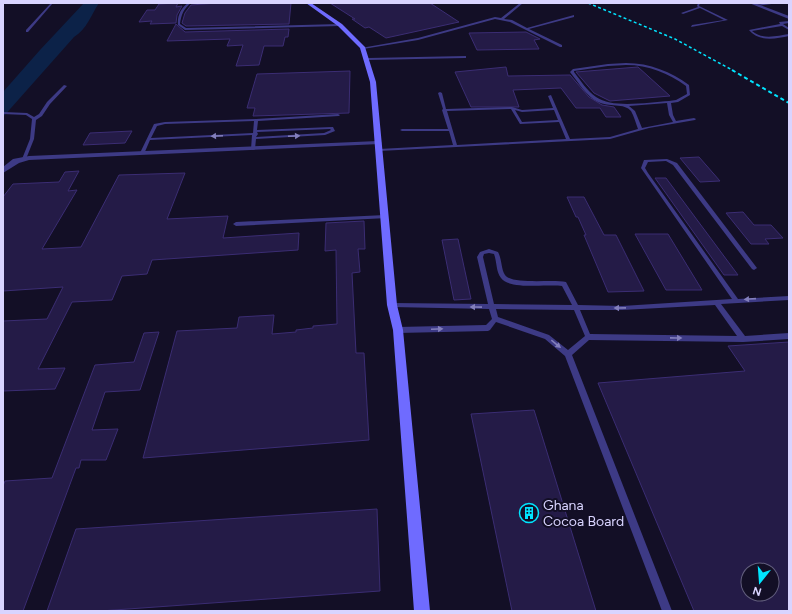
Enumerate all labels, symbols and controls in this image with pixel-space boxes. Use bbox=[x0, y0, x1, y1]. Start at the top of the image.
one-way arrow bbox=[211, 132, 223, 139]
one-way arrow bbox=[288, 132, 300, 139]
one-way arrow bbox=[744, 296, 756, 303]
one-way arrow bbox=[469, 304, 482, 310]
one-way arrow bbox=[613, 305, 626, 311]
one-way arrow bbox=[431, 326, 444, 332]
one-way arrow bbox=[670, 335, 683, 341]
one-way arrow bbox=[551, 340, 562, 349]
place label: Ghana Cocoa Board bbox=[543, 497, 624, 530]
building icon: Ghana Cocoa Board bbox=[518, 502, 540, 524]
north arrow bbox=[740, 562, 780, 602]
text: N bbox=[751, 584, 763, 599]

